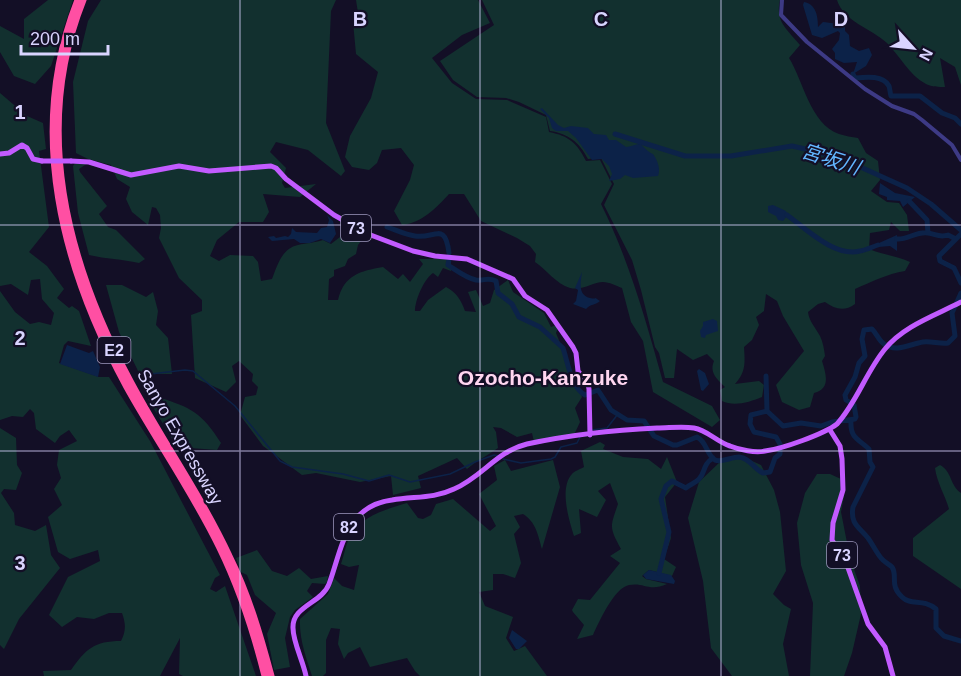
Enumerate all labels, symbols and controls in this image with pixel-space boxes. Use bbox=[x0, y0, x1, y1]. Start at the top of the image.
text: B bbox=[353, 8, 367, 30]
text: C bbox=[594, 8, 608, 30]
text: D bbox=[834, 8, 848, 30]
scale bar bbox=[21, 18, 108, 56]
north arrow bbox=[883, 18, 943, 78]
text: 200 m bbox=[30, 29, 80, 49]
text: N bbox=[916, 46, 936, 64]
text: 1 bbox=[14, 101, 26, 123]
water label: 宮坂川 bbox=[799, 139, 865, 179]
road number: 73 bbox=[341, 215, 371, 241]
text: 2 bbox=[14, 327, 26, 349]
road number: E2 bbox=[98, 337, 130, 363]
street label: Sanyo Expressway bbox=[133, 366, 227, 508]
district label: Ozocho-Kanzuke bbox=[458, 366, 628, 389]
road number: 82 bbox=[334, 514, 364, 540]
road number: 73 bbox=[827, 542, 857, 568]
text: 3 bbox=[14, 552, 26, 574]

